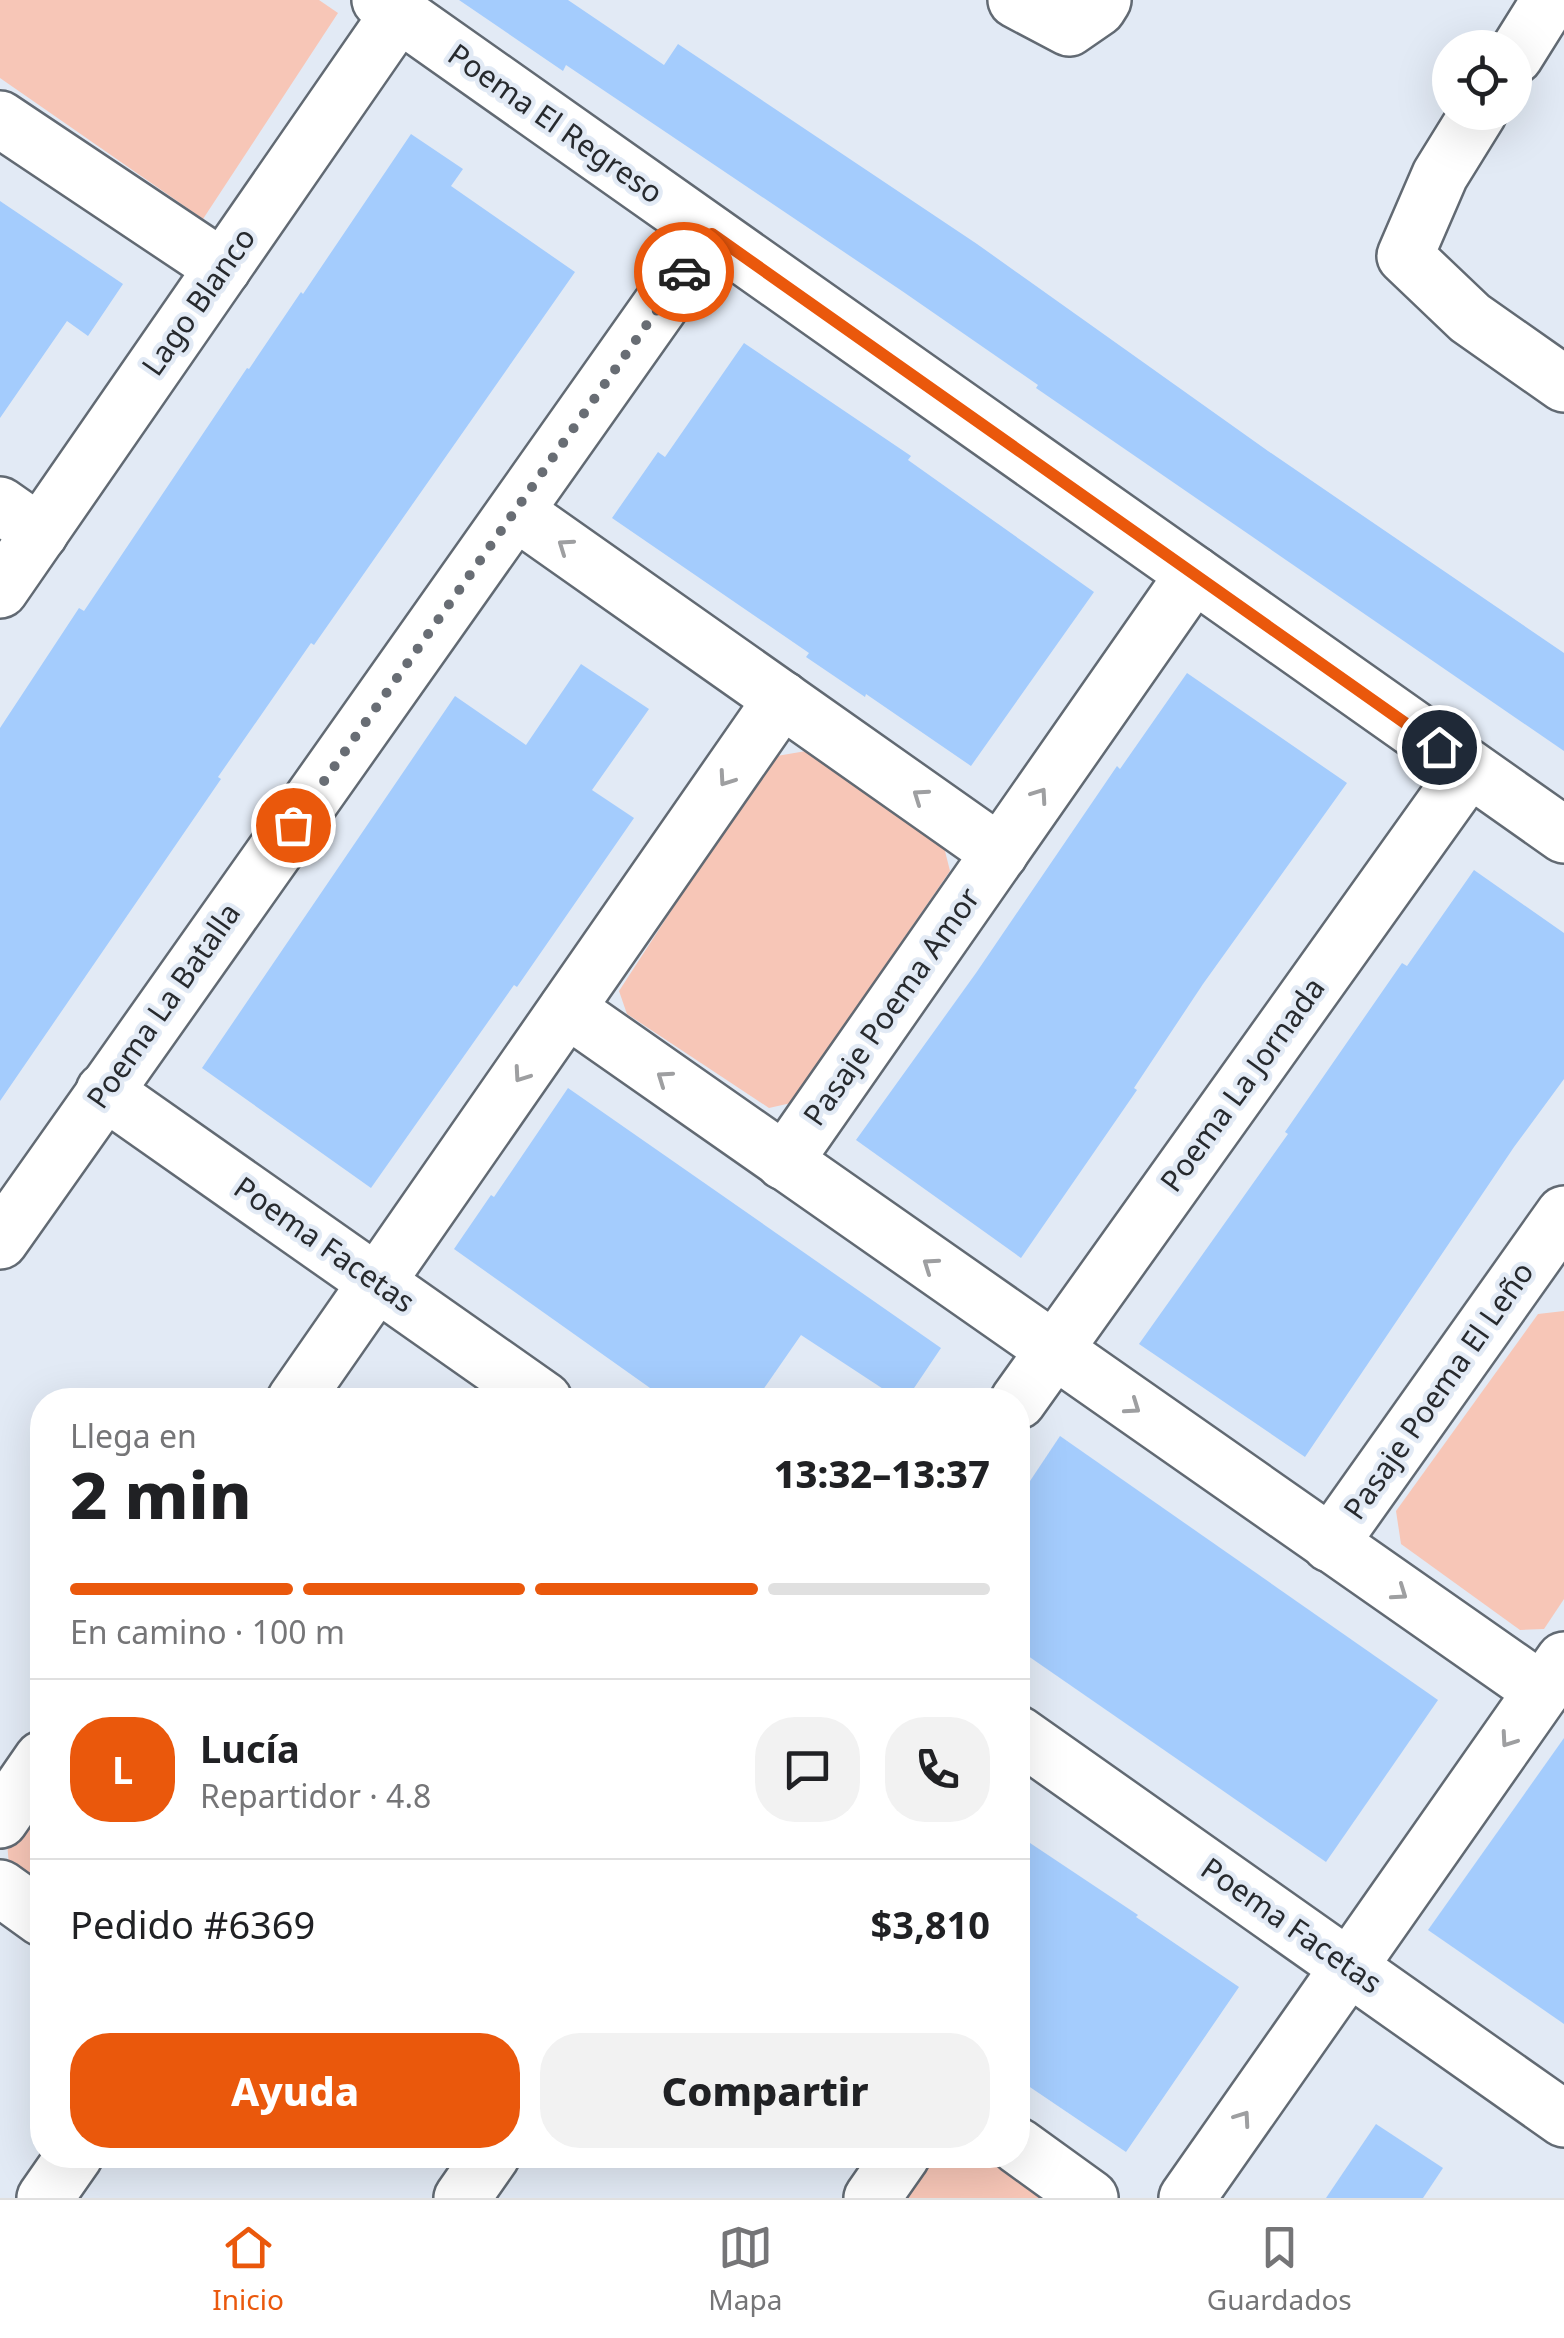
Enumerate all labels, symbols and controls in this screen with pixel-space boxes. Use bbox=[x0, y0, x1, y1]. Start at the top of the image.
map controls bbox=[1432, 30, 1532, 130]
button: locate bbox=[1432, 30, 1532, 130]
street label: Poema El Regreso bbox=[440, 33, 671, 212]
street label: Lago Blanco bbox=[132, 219, 264, 383]
courier bbox=[634, 222, 734, 322]
icon: car bbox=[657, 245, 712, 300]
one-way arrow bbox=[558, 540, 577, 558]
pin bbox=[1397, 705, 1482, 790]
icon: home bbox=[1412, 720, 1467, 775]
one-way arrow bbox=[720, 768, 738, 786]
pin bbox=[251, 783, 336, 868]
one-way arrow bbox=[1028, 788, 1046, 806]
one-way arrow bbox=[913, 791, 931, 808]
icon: bag bbox=[266, 798, 321, 853]
street label: Pasaje Poema Amor bbox=[793, 879, 989, 1134]
street label: Poema La Batalla bbox=[76, 894, 249, 1116]
street label: Poema La Jornada bbox=[1150, 969, 1334, 1200]
one-way arrow bbox=[515, 1064, 533, 1082]
one-way arrow bbox=[657, 1072, 676, 1090]
street label: Poema Facetas bbox=[226, 1166, 423, 1321]
street label: Pasaje Poema El Leño bbox=[1333, 1253, 1542, 1527]
one-way arrow bbox=[923, 1259, 941, 1277]
one-way arrow bbox=[1122, 1395, 1140, 1413]
text: Llega en bbox=[70, 1414, 197, 1457]
text: 13:32–13:37 bbox=[774, 1447, 990, 1499]
text: 2 min bbox=[70, 1450, 252, 1538]
one-way arrow bbox=[1388, 1581, 1407, 1599]
text: En camino · 100 m bbox=[70, 1610, 345, 1653]
button: chat bbox=[755, 1717, 860, 1822]
button: phone bbox=[885, 1717, 990, 1822]
text: Lucía bbox=[200, 1722, 300, 1774]
one-way arrow bbox=[1502, 1728, 1520, 1747]
text: L bbox=[112, 1743, 133, 1795]
text: Repartidor · 4.8 bbox=[200, 1774, 431, 1817]
street label: Poema Facetas bbox=[1193, 1847, 1390, 2002]
text: Pedido #6369 bbox=[70, 1898, 315, 1950]
text: $3,810 bbox=[870, 1898, 990, 1950]
button: Ayuda bbox=[70, 2033, 520, 2148]
button: Compartir bbox=[540, 2033, 990, 2148]
one-way arrow bbox=[1231, 2111, 1249, 2130]
tab: Inicio bbox=[212, 2220, 284, 2318]
tab: Mapa bbox=[708, 2220, 782, 2318]
tab: Guardados bbox=[1207, 2220, 1352, 2318]

